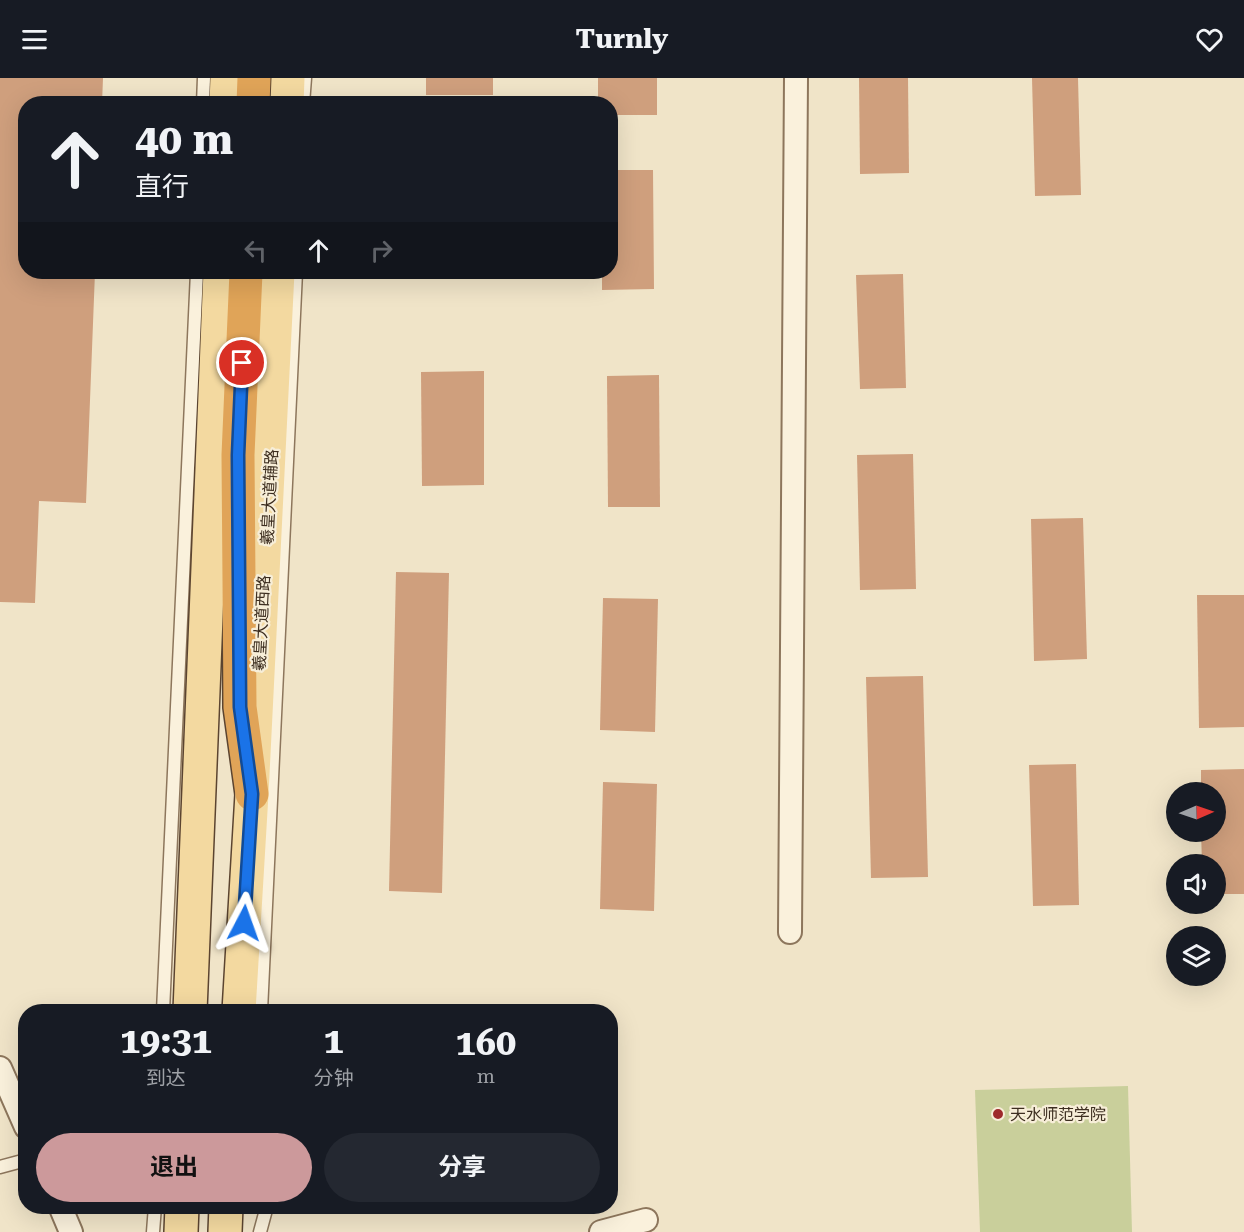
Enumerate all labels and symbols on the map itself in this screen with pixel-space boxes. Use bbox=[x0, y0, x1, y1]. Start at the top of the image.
pin bbox=[216, 337, 267, 388]
street label: 羲皇大道辅路 bbox=[257, 449, 281, 545]
street label: 羲皇大道西路 bbox=[249, 575, 273, 671]
north arrow bbox=[1166, 782, 1226, 842]
position arrow bbox=[212, 891, 276, 955]
place label: 天水师范学院 bbox=[1010, 1105, 1106, 1124]
marker: 天水师范学院 bbox=[991, 1107, 1005, 1121]

